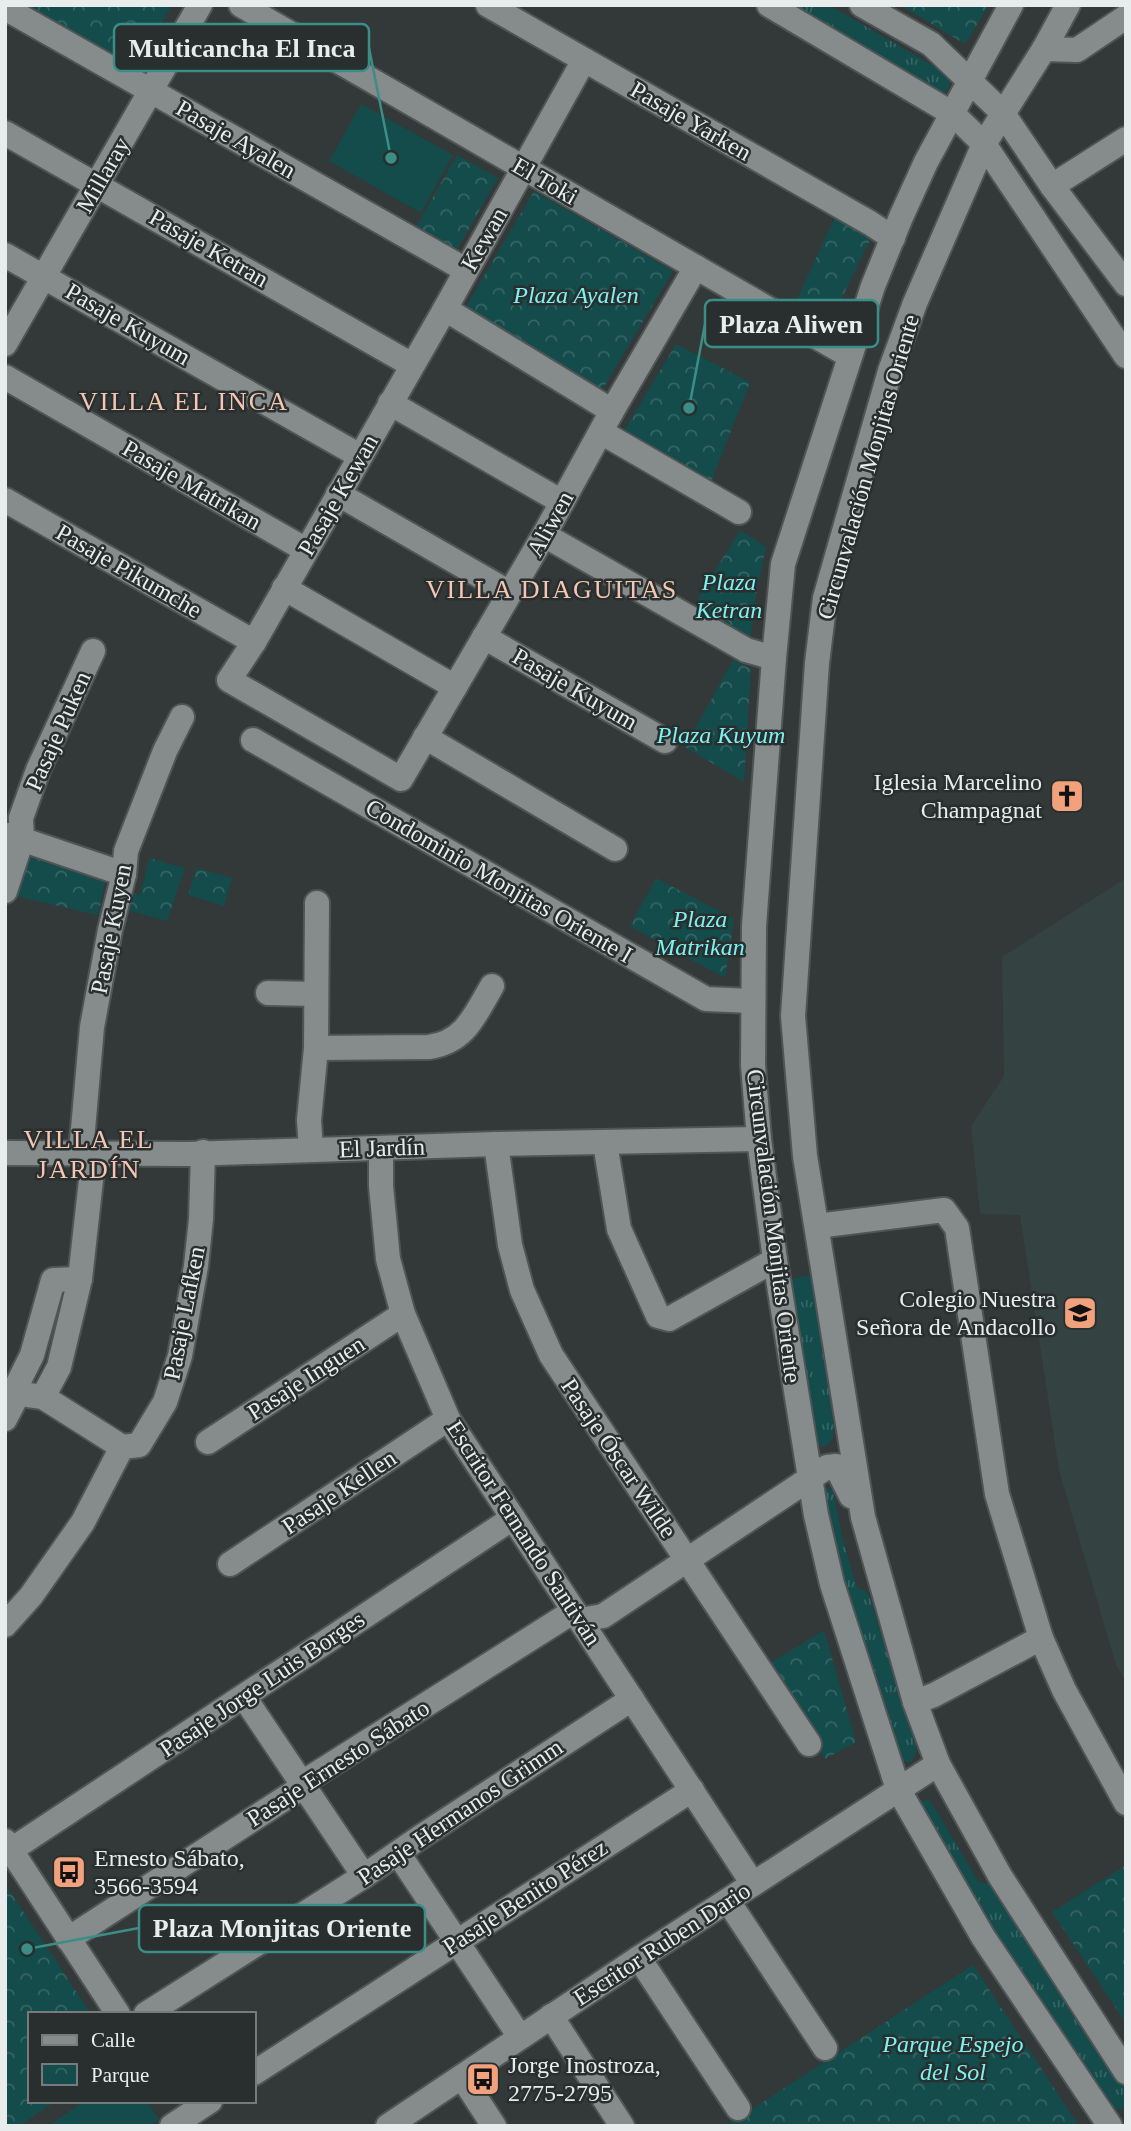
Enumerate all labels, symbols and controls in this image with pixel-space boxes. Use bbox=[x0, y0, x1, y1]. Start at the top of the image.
callout: Multicancha El Inca bbox=[114, 24, 369, 71]
text: Multicancha El Inca bbox=[129, 34, 355, 63]
street label: Pasaje Yarken bbox=[626, 76, 756, 166]
street label: Pasaje Ayalen bbox=[172, 94, 300, 184]
street label: Millaray bbox=[71, 133, 135, 217]
street label: El Toki bbox=[508, 152, 582, 210]
street label: Kewan bbox=[456, 203, 512, 275]
street label: Pasaje Ketran bbox=[145, 204, 273, 292]
street label: Pasaje Kuyum bbox=[61, 278, 195, 370]
park label: Plaza Ayalen bbox=[512, 282, 639, 308]
callout: Plaza Aliwen bbox=[705, 300, 878, 347]
text: Plaza Aliwen bbox=[719, 310, 863, 339]
street label: Circunvalación Monjitas Oriente bbox=[812, 312, 924, 622]
district label: VILLA EL INCA bbox=[79, 387, 289, 416]
street label: Pasaje Kewan bbox=[293, 430, 383, 560]
street label: Pasaje Matrikan bbox=[118, 435, 266, 535]
street label: Aliwen bbox=[522, 487, 578, 561]
street label: Pasaje Pikumche bbox=[52, 519, 206, 623]
park label: Plaza Ketran bbox=[695, 569, 762, 623]
district label: VILLA DIAGUITAS bbox=[426, 575, 678, 604]
street label: Pasaje Kuyum bbox=[508, 643, 642, 735]
street label: Pasaje Puken bbox=[20, 668, 96, 794]
park label: Plaza Kuyum bbox=[656, 722, 785, 748]
place label: Iglesia Marcelino Champagnat bbox=[873, 769, 1042, 823]
church icon: Iglesia Marcelino Champagnat bbox=[1048, 777, 1086, 815]
street label: Condominio Monjitas Oriente I bbox=[361, 794, 637, 968]
street label: Pasaje Kuyen bbox=[86, 862, 136, 996]
park label: Plaza Matrikan bbox=[654, 906, 745, 960]
street label: Circunvalación Monjitas Oriente bbox=[742, 1068, 806, 1384]
district label: VILLA EL JARDÍN bbox=[24, 1125, 154, 1184]
street label: El Jardín bbox=[339, 1134, 425, 1162]
street label: Pasaje Lafken bbox=[158, 1244, 210, 1382]
place label: Colegio Nuestra Señora de Andacollo bbox=[856, 1286, 1056, 1340]
school or university icon: Colegio Nuestra Señora de Andacollo bbox=[1061, 1294, 1099, 1332]
street label: Pasaje Inguen bbox=[243, 1331, 369, 1425]
street label: Pasaje Óscar Wilde bbox=[556, 1373, 682, 1543]
street label: Escritor Fernando Santiván bbox=[442, 1416, 606, 1650]
street label: Pasaje Kellen bbox=[277, 1445, 401, 1539]
street label: Pasaje Jorge Luis Borges bbox=[155, 1606, 369, 1762]
street label: Pasaje Ernesto Sábato bbox=[242, 1694, 434, 1832]
street label: Pasaje Hermanos Grimm bbox=[353, 1734, 568, 1890]
street label: Pasaje Benito Pérez bbox=[438, 1834, 612, 1960]
place label: Ernesto Sábato, 3566-3594 bbox=[94, 1845, 245, 1899]
bus stop icon: Ernesto Sábato, 3566-3594 bbox=[50, 1853, 88, 1891]
street label: Escritor Ruben Dario bbox=[569, 1877, 755, 2011]
callout: Plaza Monjitas Oriente bbox=[139, 1905, 425, 1952]
text: Plaza Monjitas Oriente bbox=[153, 1914, 411, 1943]
legend bbox=[28, 2012, 256, 2103]
text: Calle bbox=[91, 2028, 135, 2052]
park label: Parque Espejo del Sol bbox=[881, 2031, 1024, 2085]
place label: Jorge Inostroza, 2775-2795 bbox=[508, 2052, 661, 2106]
bus stop icon: Jorge Inostroza, 2775-2795 bbox=[464, 2060, 502, 2098]
text: Parque bbox=[91, 2063, 149, 2087]

